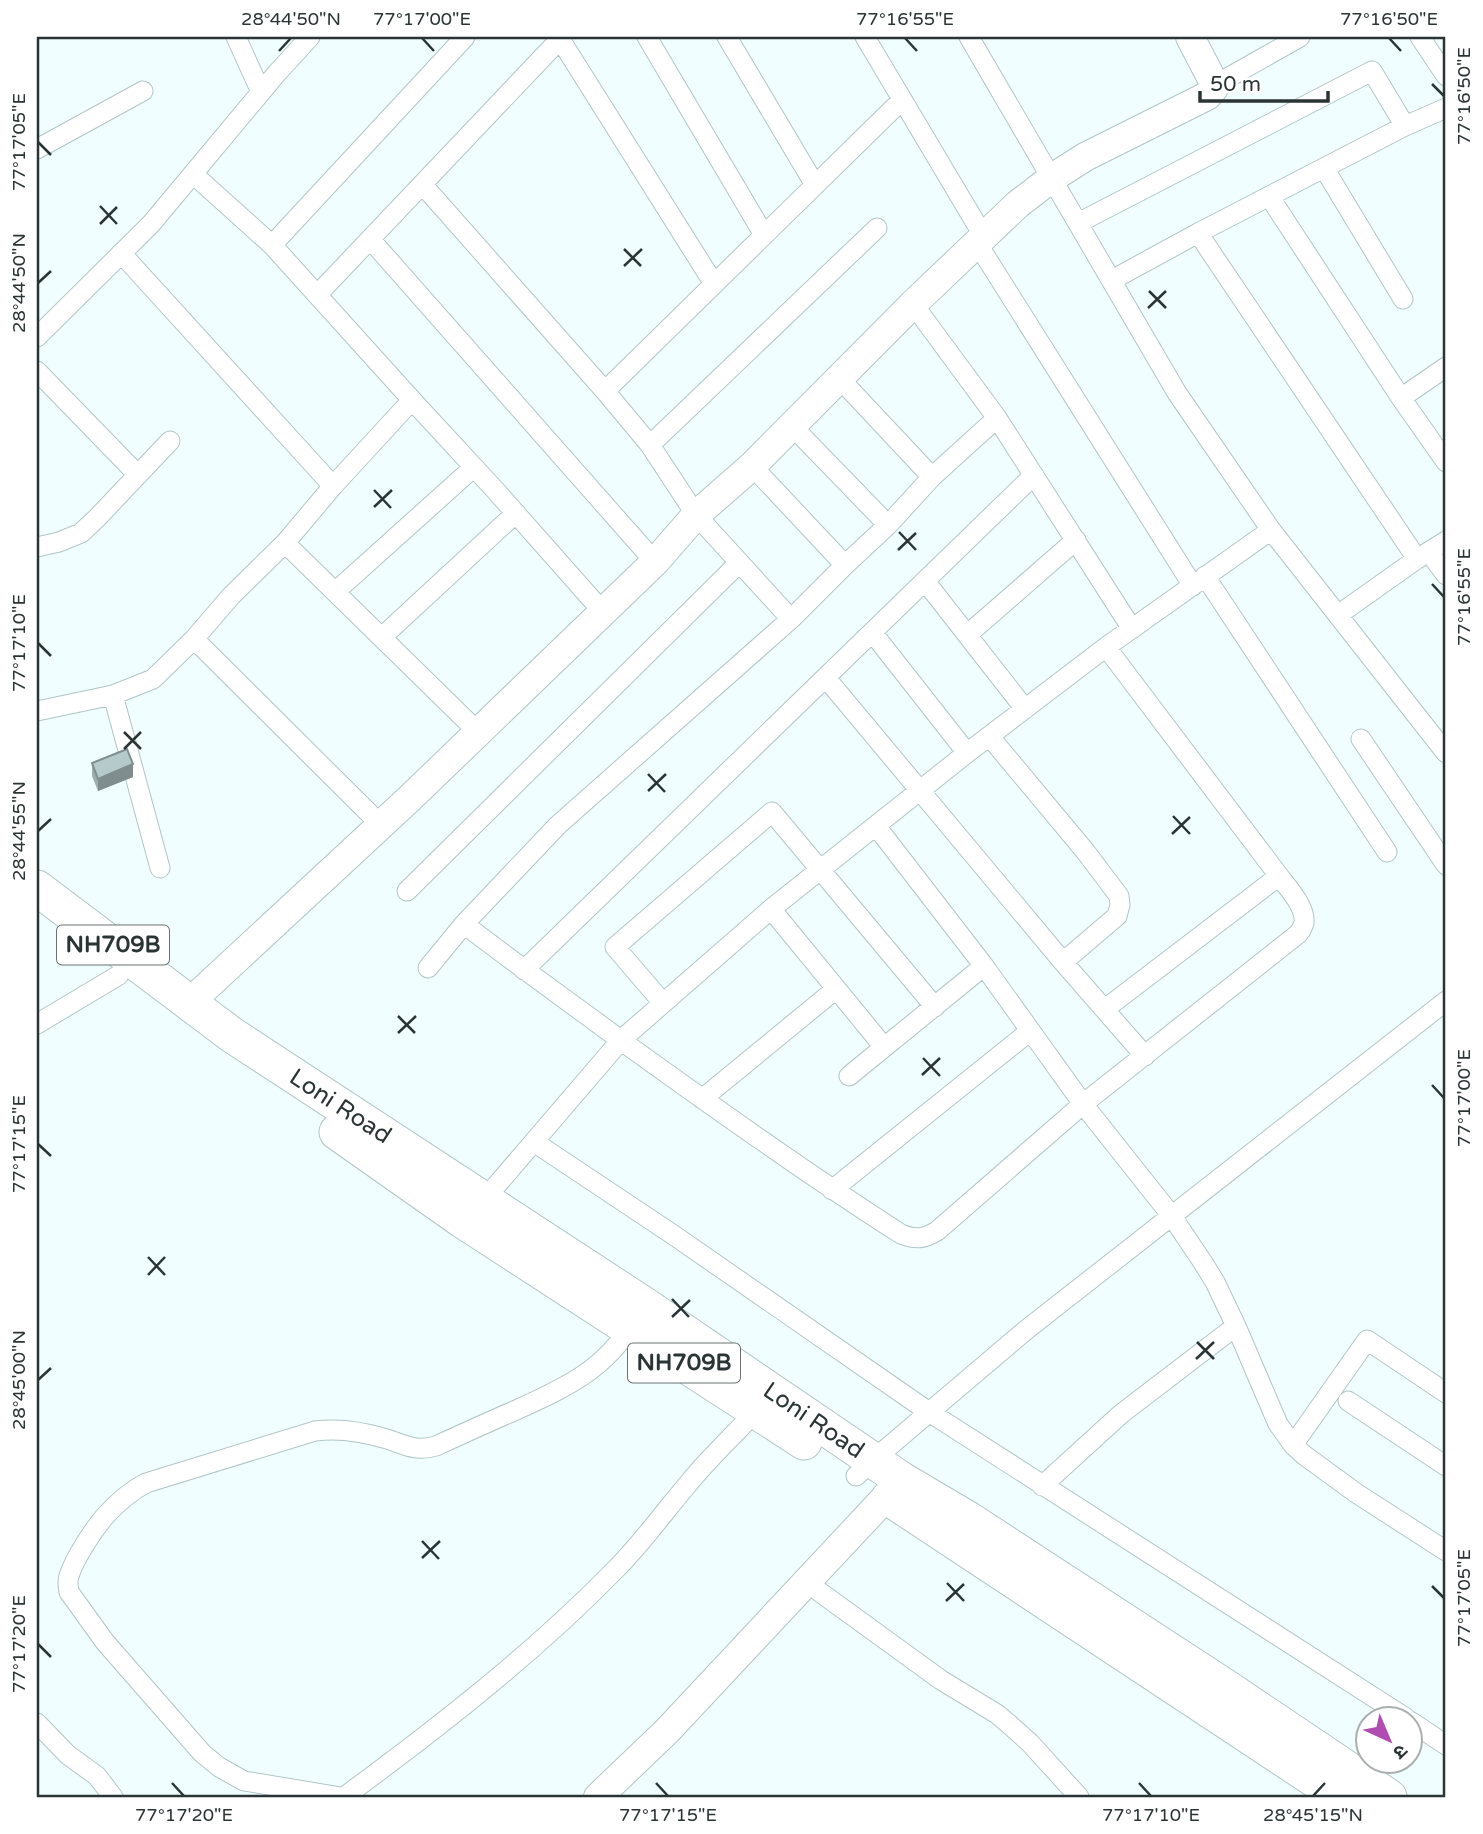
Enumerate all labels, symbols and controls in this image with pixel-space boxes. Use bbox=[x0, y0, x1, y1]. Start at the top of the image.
text: 28°44'50"N bbox=[241, 8, 341, 30]
text: 77°17'00"E bbox=[373, 8, 471, 30]
text: 77°16'55"E bbox=[856, 8, 954, 30]
text: 77°16'50"E bbox=[1340, 8, 1438, 30]
text: 77°16'50"E bbox=[1453, 47, 1475, 145]
scale bar bbox=[1200, 60, 1327, 104]
text: 50 m bbox=[1210, 72, 1261, 97]
text: 77°17'05"E bbox=[8, 93, 30, 191]
text: 28°44'50"N bbox=[8, 233, 30, 333]
text: 77°16'55"E bbox=[1453, 548, 1475, 646]
text: 77°17'10"E bbox=[8, 594, 30, 692]
text: 28°44'55"N bbox=[8, 781, 30, 881]
road number: NH709B bbox=[57, 926, 169, 964]
text: 77°17'00"E bbox=[1453, 1049, 1475, 1147]
street label: Loni Road bbox=[284, 1062, 397, 1150]
text: 77°17'15"E bbox=[8, 1095, 30, 1193]
text: 28°45'00"N bbox=[8, 1330, 30, 1430]
road number: NH709B bbox=[628, 1344, 740, 1382]
street label: Loni Road bbox=[758, 1376, 870, 1465]
text: 77°17'05"E bbox=[1453, 1549, 1475, 1647]
text: 77°17'20"E bbox=[8, 1595, 30, 1693]
north arrow bbox=[1354, 1704, 1424, 1774]
text: उ bbox=[1388, 1740, 1412, 1764]
text: 77°17'20"E bbox=[135, 1804, 233, 1826]
text: 77°17'15"E bbox=[619, 1804, 717, 1826]
text: 77°17'10"E bbox=[1102, 1804, 1200, 1826]
text: 28°45'15"N bbox=[1263, 1804, 1363, 1826]

